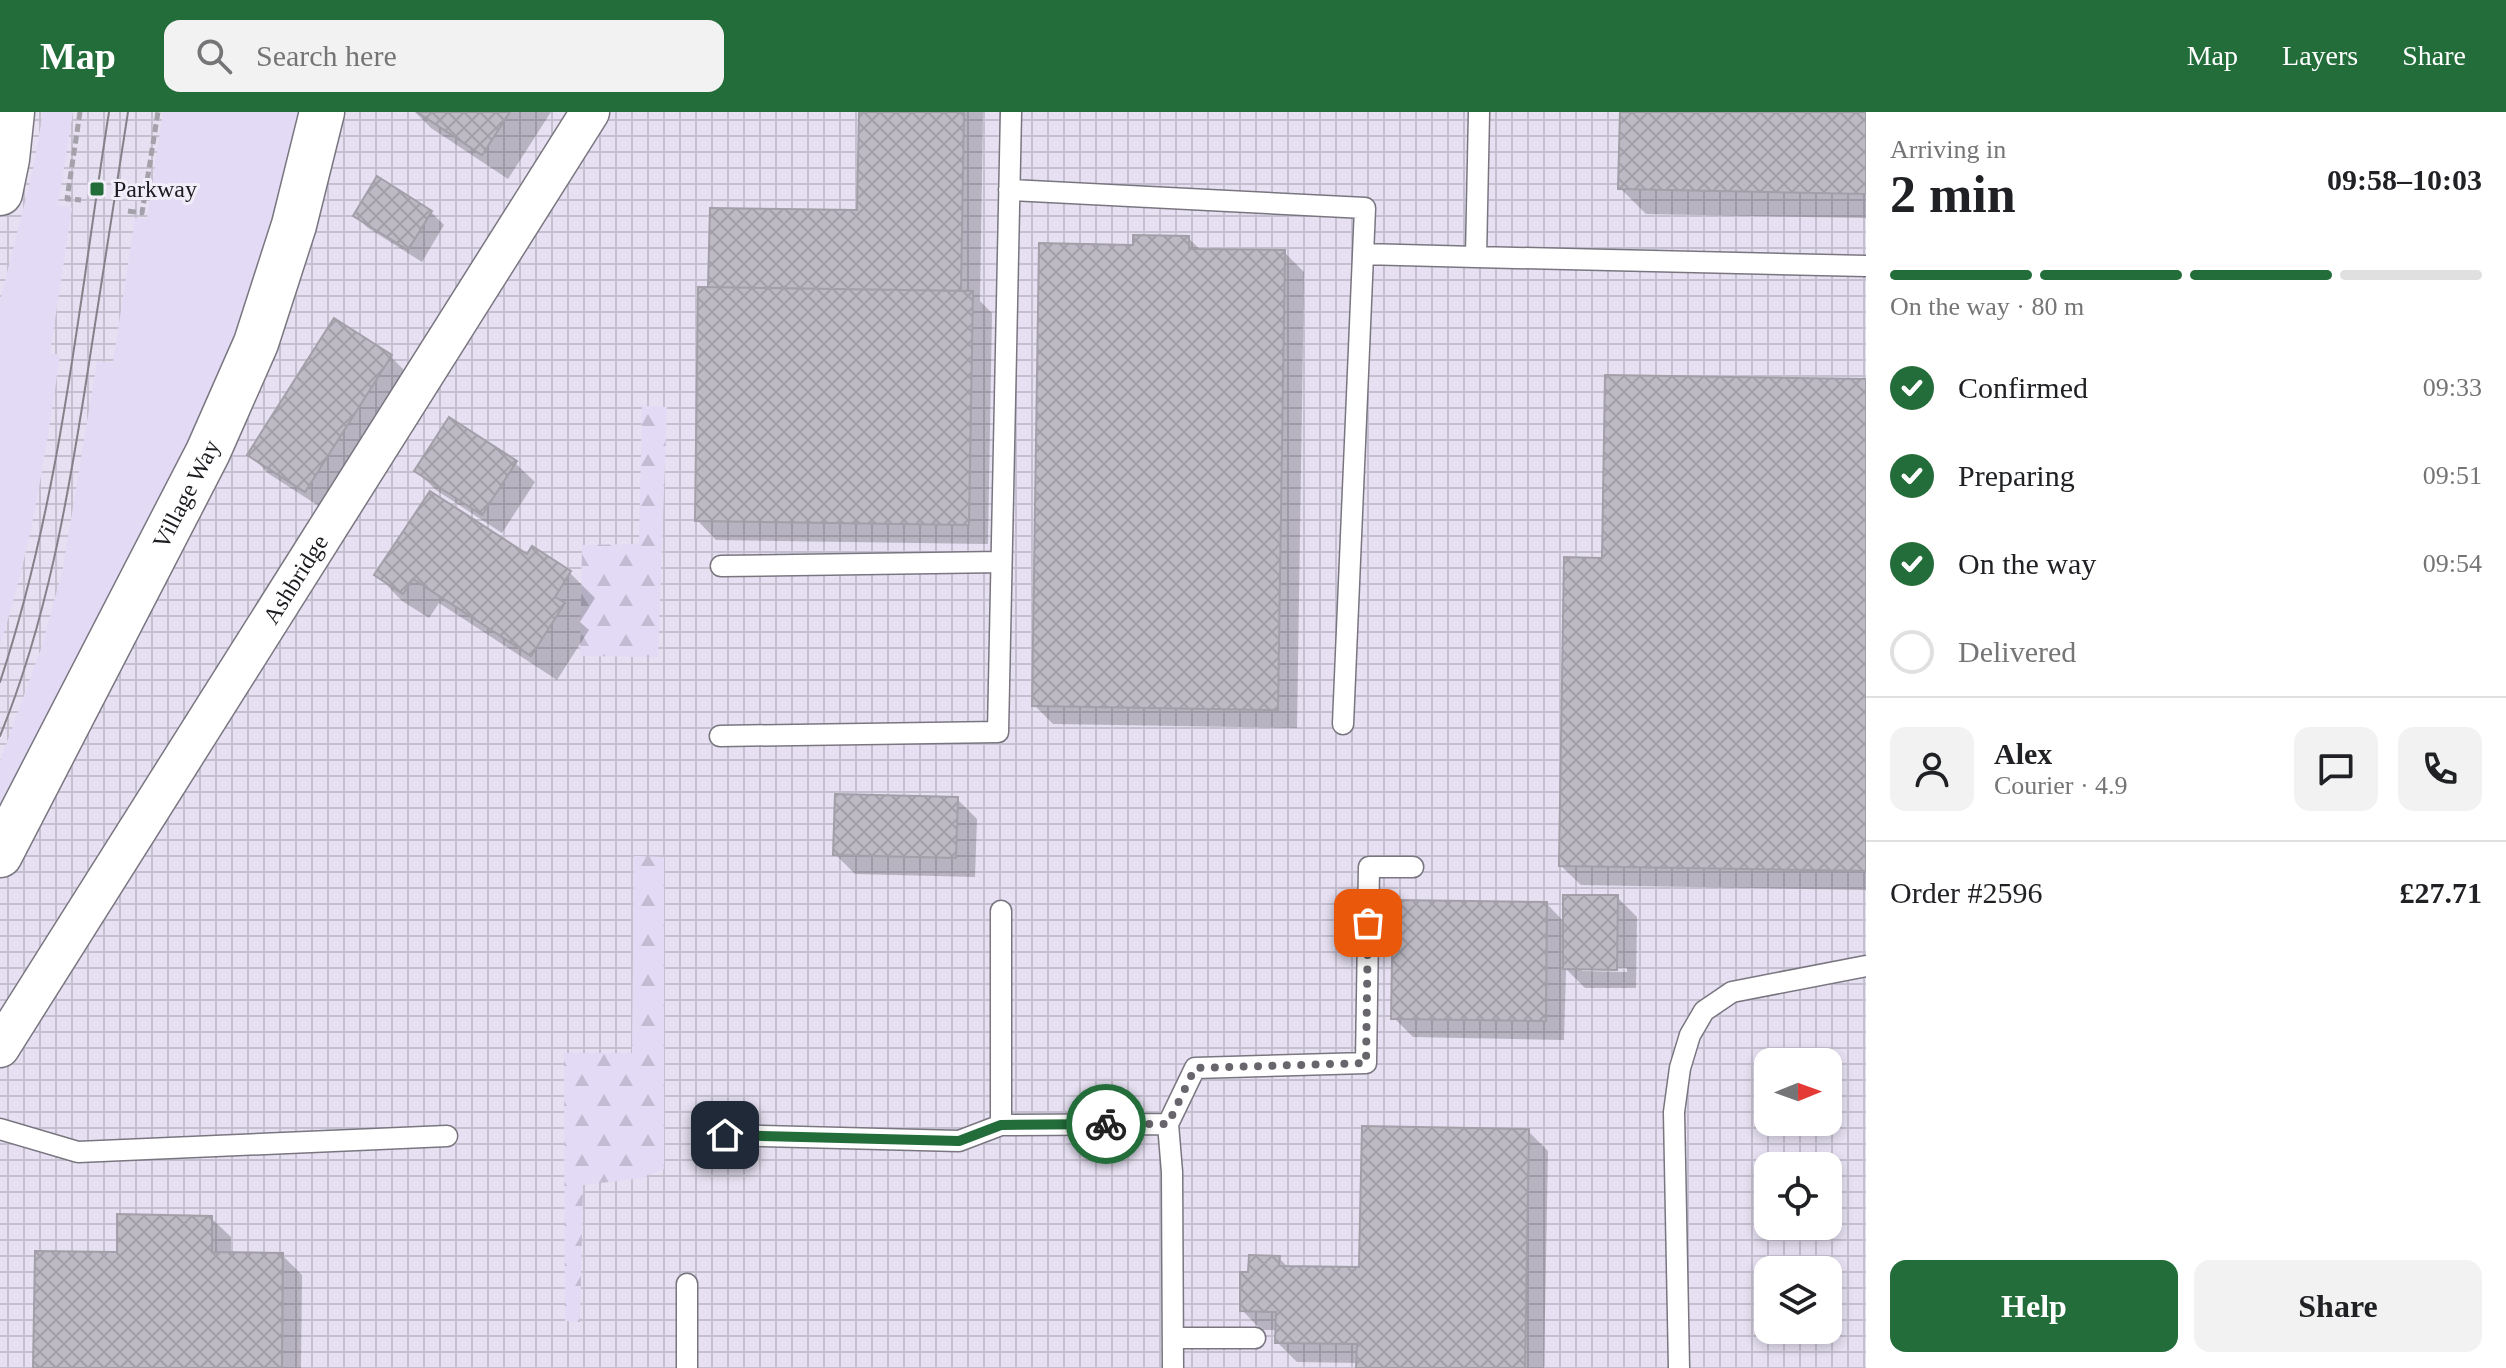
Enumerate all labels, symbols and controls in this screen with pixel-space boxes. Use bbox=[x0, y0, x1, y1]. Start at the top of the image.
search box bbox=[164, 20, 724, 92]
icon: search bbox=[192, 34, 236, 78]
text: Map bbox=[40, 35, 116, 77]
text: Search here bbox=[256, 39, 397, 72]
text: Map bbox=[2187, 40, 2238, 71]
text: Layers bbox=[2282, 40, 2358, 71]
text: Share bbox=[2402, 40, 2466, 71]
text: Arriving in bbox=[1890, 135, 2006, 164]
text: 09:58–10:03 bbox=[2327, 163, 2482, 196]
text: 2 min bbox=[1890, 166, 2016, 223]
place label: Parkway bbox=[113, 176, 197, 202]
marker: Parkway bbox=[88, 180, 106, 198]
text: On the way · 80 m bbox=[1890, 292, 2084, 321]
icon: check bbox=[1890, 366, 1934, 410]
text: Confirmed bbox=[1958, 371, 2088, 404]
text: 09:33 bbox=[2423, 373, 2482, 402]
street label: Village Way bbox=[148, 436, 225, 553]
icon: check bbox=[1890, 454, 1934, 498]
text: Preparing bbox=[1958, 459, 2075, 492]
text: 09:51 bbox=[2423, 461, 2482, 490]
street label: Ashbridge bbox=[258, 530, 333, 629]
icon: check bbox=[1890, 542, 1934, 586]
text: On the way bbox=[1958, 547, 2096, 580]
text: 09:54 bbox=[2423, 549, 2482, 578]
text: Delivered bbox=[1958, 635, 2076, 668]
button: person bbox=[1890, 727, 1974, 811]
button: chat bbox=[2294, 727, 2378, 811]
button: phone bbox=[2398, 727, 2482, 811]
text: Alex bbox=[1994, 737, 2052, 770]
text: Courier · 4.9 bbox=[1994, 771, 2128, 800]
text: Order #2596 bbox=[1890, 876, 2042, 909]
text: £27.71 bbox=[2400, 876, 2482, 909]
pin bbox=[1334, 889, 1402, 957]
icon: bag bbox=[1346, 901, 1390, 945]
north arrow bbox=[1754, 1048, 1842, 1136]
map controls bbox=[1754, 1048, 1842, 1344]
courier bbox=[1066, 1084, 1146, 1164]
pin bbox=[691, 1101, 759, 1169]
icon: bike bbox=[1084, 1102, 1128, 1146]
icon: home bbox=[703, 1113, 747, 1157]
button: locate bbox=[1754, 1152, 1842, 1240]
button: layers bbox=[1754, 1256, 1842, 1344]
button: Help bbox=[1890, 1260, 2178, 1352]
button: Share bbox=[2194, 1260, 2482, 1352]

